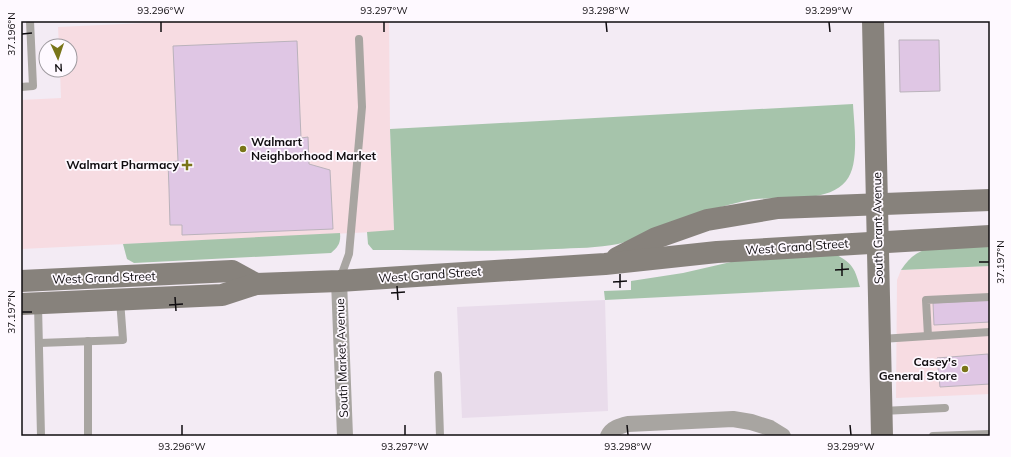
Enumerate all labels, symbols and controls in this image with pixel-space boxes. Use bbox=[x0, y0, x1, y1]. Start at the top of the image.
text: 93.296°W bbox=[137, 4, 185, 17]
text: 93.297°W bbox=[360, 4, 408, 17]
text: 93.298°W bbox=[582, 4, 630, 17]
text: 93.299°W bbox=[805, 4, 853, 17]
text: 37.196°N bbox=[5, 12, 18, 56]
north arrow bbox=[38, 38, 78, 78]
text: N bbox=[54, 61, 63, 75]
place label: Walmart Neighborhood Market bbox=[251, 134, 377, 163]
marker: Walmart Neighborhood Market bbox=[238, 144, 248, 154]
place label: Walmart Pharmacy bbox=[66, 157, 179, 172]
marker: Walmart Pharmacy bbox=[182, 160, 192, 170]
street label: South Grant Avenue bbox=[869, 172, 886, 284]
street label: West Grand Street bbox=[745, 235, 849, 258]
text: 37.197°N bbox=[994, 240, 1007, 284]
street label: West Grand Street bbox=[378, 263, 482, 286]
street label: West Grand Street bbox=[52, 268, 156, 287]
text: 37.197°N bbox=[5, 290, 18, 334]
street label: South Market Avenue bbox=[332, 298, 351, 418]
place label: Casey's General Store bbox=[879, 354, 957, 383]
marker: Casey's General Store bbox=[960, 364, 970, 374]
text: 93.296°W bbox=[158, 440, 206, 453]
text: 93.297°W bbox=[381, 440, 429, 453]
text: 93.298°W bbox=[604, 440, 652, 453]
text: 93.299°W bbox=[827, 440, 875, 453]

